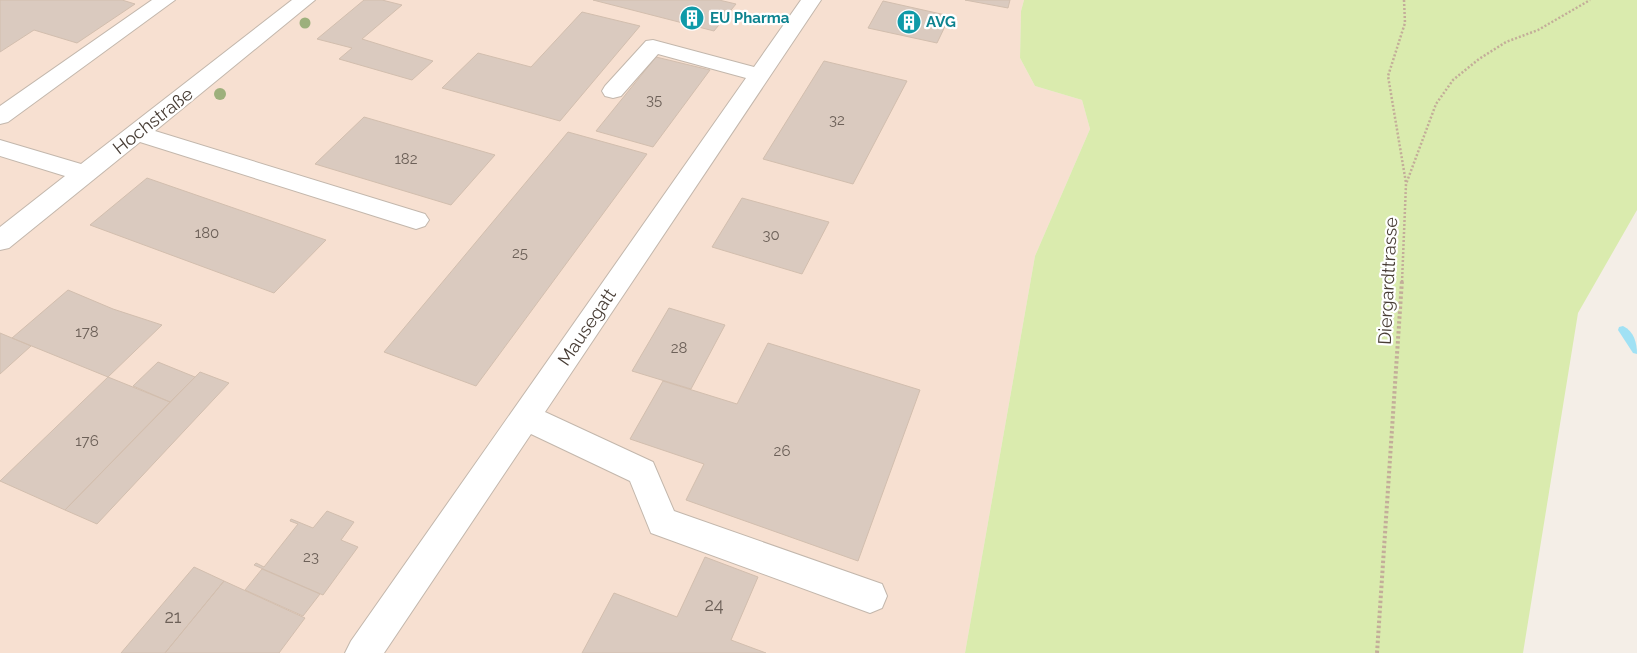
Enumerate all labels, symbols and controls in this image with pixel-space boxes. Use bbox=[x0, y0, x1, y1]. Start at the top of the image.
building icon: EU Pharma bbox=[679, 5, 705, 31]
place label: EU Pharma bbox=[710, 9, 790, 27]
building icon: AVG bbox=[896, 9, 922, 35]
place label: AVG bbox=[926, 13, 956, 31]
street label: Hochstraße bbox=[109, 83, 197, 158]
house number: 35 bbox=[646, 91, 662, 109]
house number: 32 bbox=[829, 111, 845, 129]
house number: 182 bbox=[394, 150, 418, 168]
street label: Diergardttrasse bbox=[1374, 216, 1401, 345]
house number: 180 bbox=[195, 224, 219, 242]
house number: 30 bbox=[762, 226, 780, 244]
house number: 25 bbox=[512, 244, 528, 262]
street label: Mausegatt bbox=[553, 284, 620, 369]
house number: 178 bbox=[75, 323, 99, 341]
house number: 28 bbox=[671, 339, 687, 357]
house number: 176 bbox=[75, 432, 99, 450]
house number: 26 bbox=[774, 442, 790, 460]
house number: 23 bbox=[303, 548, 319, 566]
house number: 24 bbox=[704, 594, 724, 615]
house number: 21 bbox=[164, 606, 182, 627]

